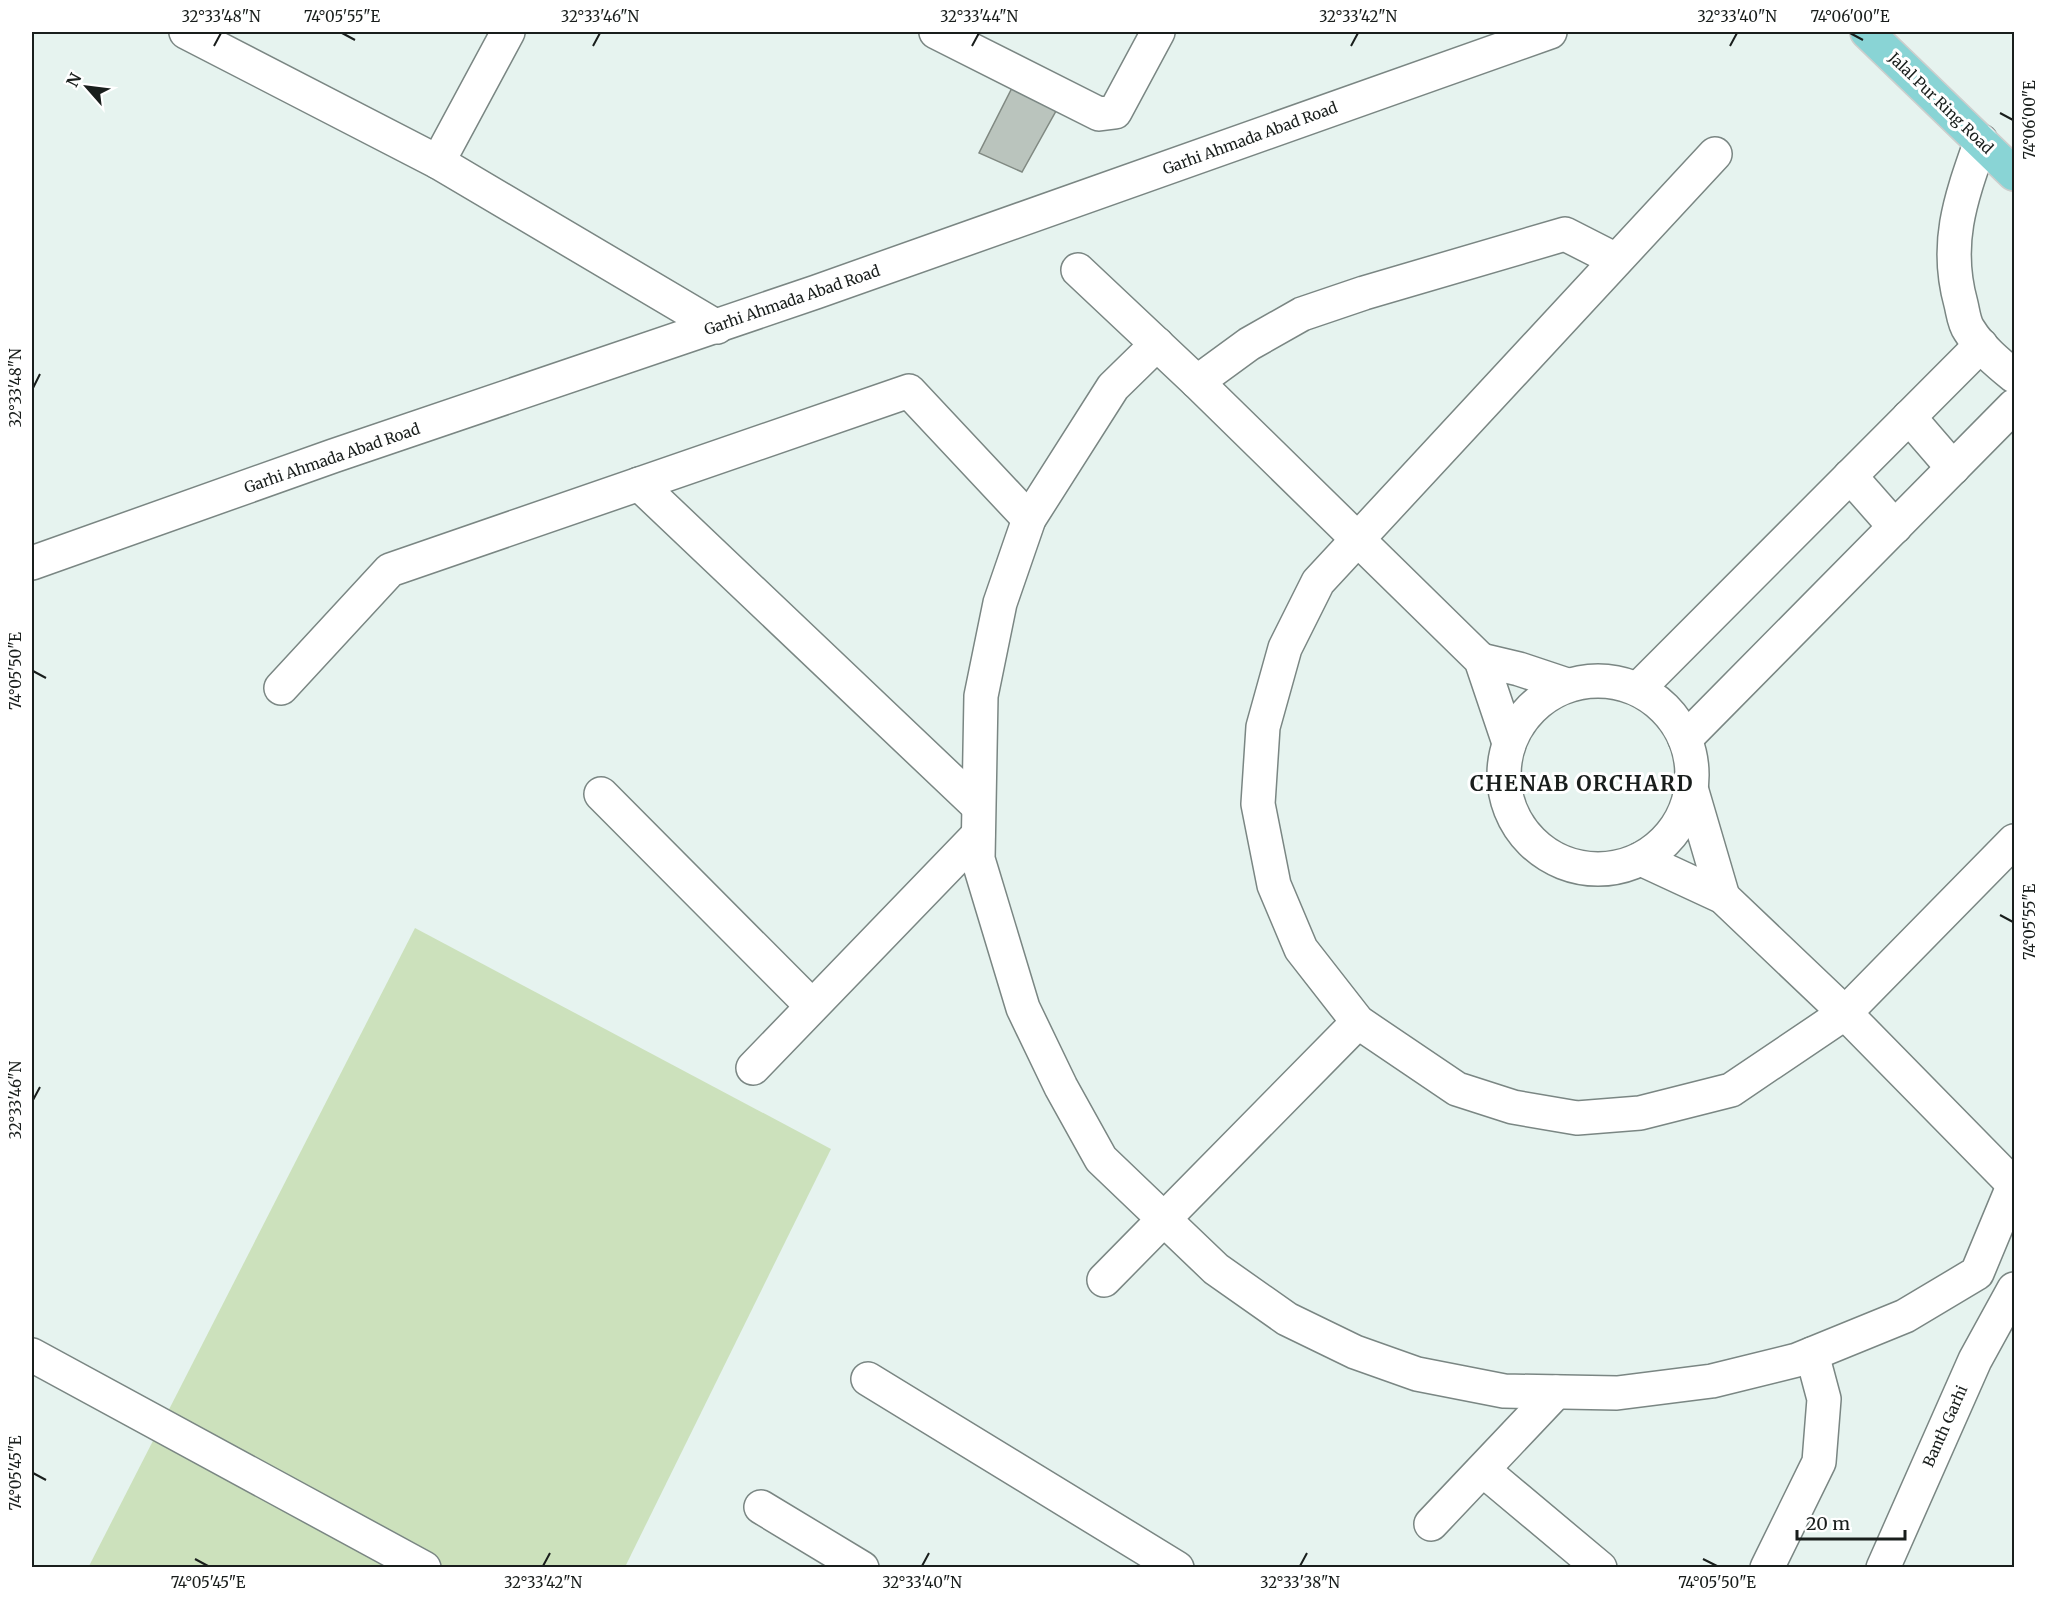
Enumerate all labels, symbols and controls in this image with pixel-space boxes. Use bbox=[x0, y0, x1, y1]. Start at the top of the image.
text: 32°33'48"N bbox=[181, 7, 261, 26]
text: 74°05'55"E bbox=[304, 7, 380, 26]
text: 32°33'46"N bbox=[561, 7, 640, 26]
text: 32°33'44"N bbox=[940, 7, 1018, 26]
text: 32°33'42"N bbox=[1319, 7, 1397, 26]
text: 32°33'40"N bbox=[1697, 7, 1777, 26]
text: 74°06'00"E bbox=[1810, 7, 1890, 26]
street label: Jalal Pur Ring Road bbox=[1884, 48, 1997, 158]
north arrow bbox=[57, 57, 117, 117]
text: N bbox=[62, 69, 86, 90]
text: 74°06'00"E bbox=[2020, 80, 2039, 160]
street label: Garhi Ahmada Abad Road bbox=[1160, 98, 1340, 178]
street label: Garhi Ahmada Abad Road bbox=[702, 261, 882, 339]
text: 32°33'48"N bbox=[6, 348, 25, 428]
street label: Garhi Ahmada Abad Road bbox=[242, 419, 422, 497]
text: 74°05'50"E bbox=[6, 632, 25, 710]
district label: CHENAB ORCHARD bbox=[1470, 770, 1694, 797]
text: 74°05'55"E bbox=[2020, 884, 2039, 960]
text: 32°33'46"N bbox=[6, 1060, 25, 1139]
street label: Banth Garhi bbox=[1919, 1382, 1972, 1470]
text: 74°05'45"E bbox=[6, 1435, 25, 1510]
scale bar bbox=[1797, 1503, 1905, 1541]
text: 20 m bbox=[1806, 1512, 1850, 1535]
text: 74°05'45"E bbox=[171, 1573, 246, 1592]
text: 32°33'42"N bbox=[504, 1573, 582, 1592]
text: 32°33'40"N bbox=[882, 1573, 962, 1592]
text: 32°33'38"N bbox=[1260, 1573, 1340, 1592]
text: 74°05'50"E bbox=[1678, 1573, 1756, 1592]

